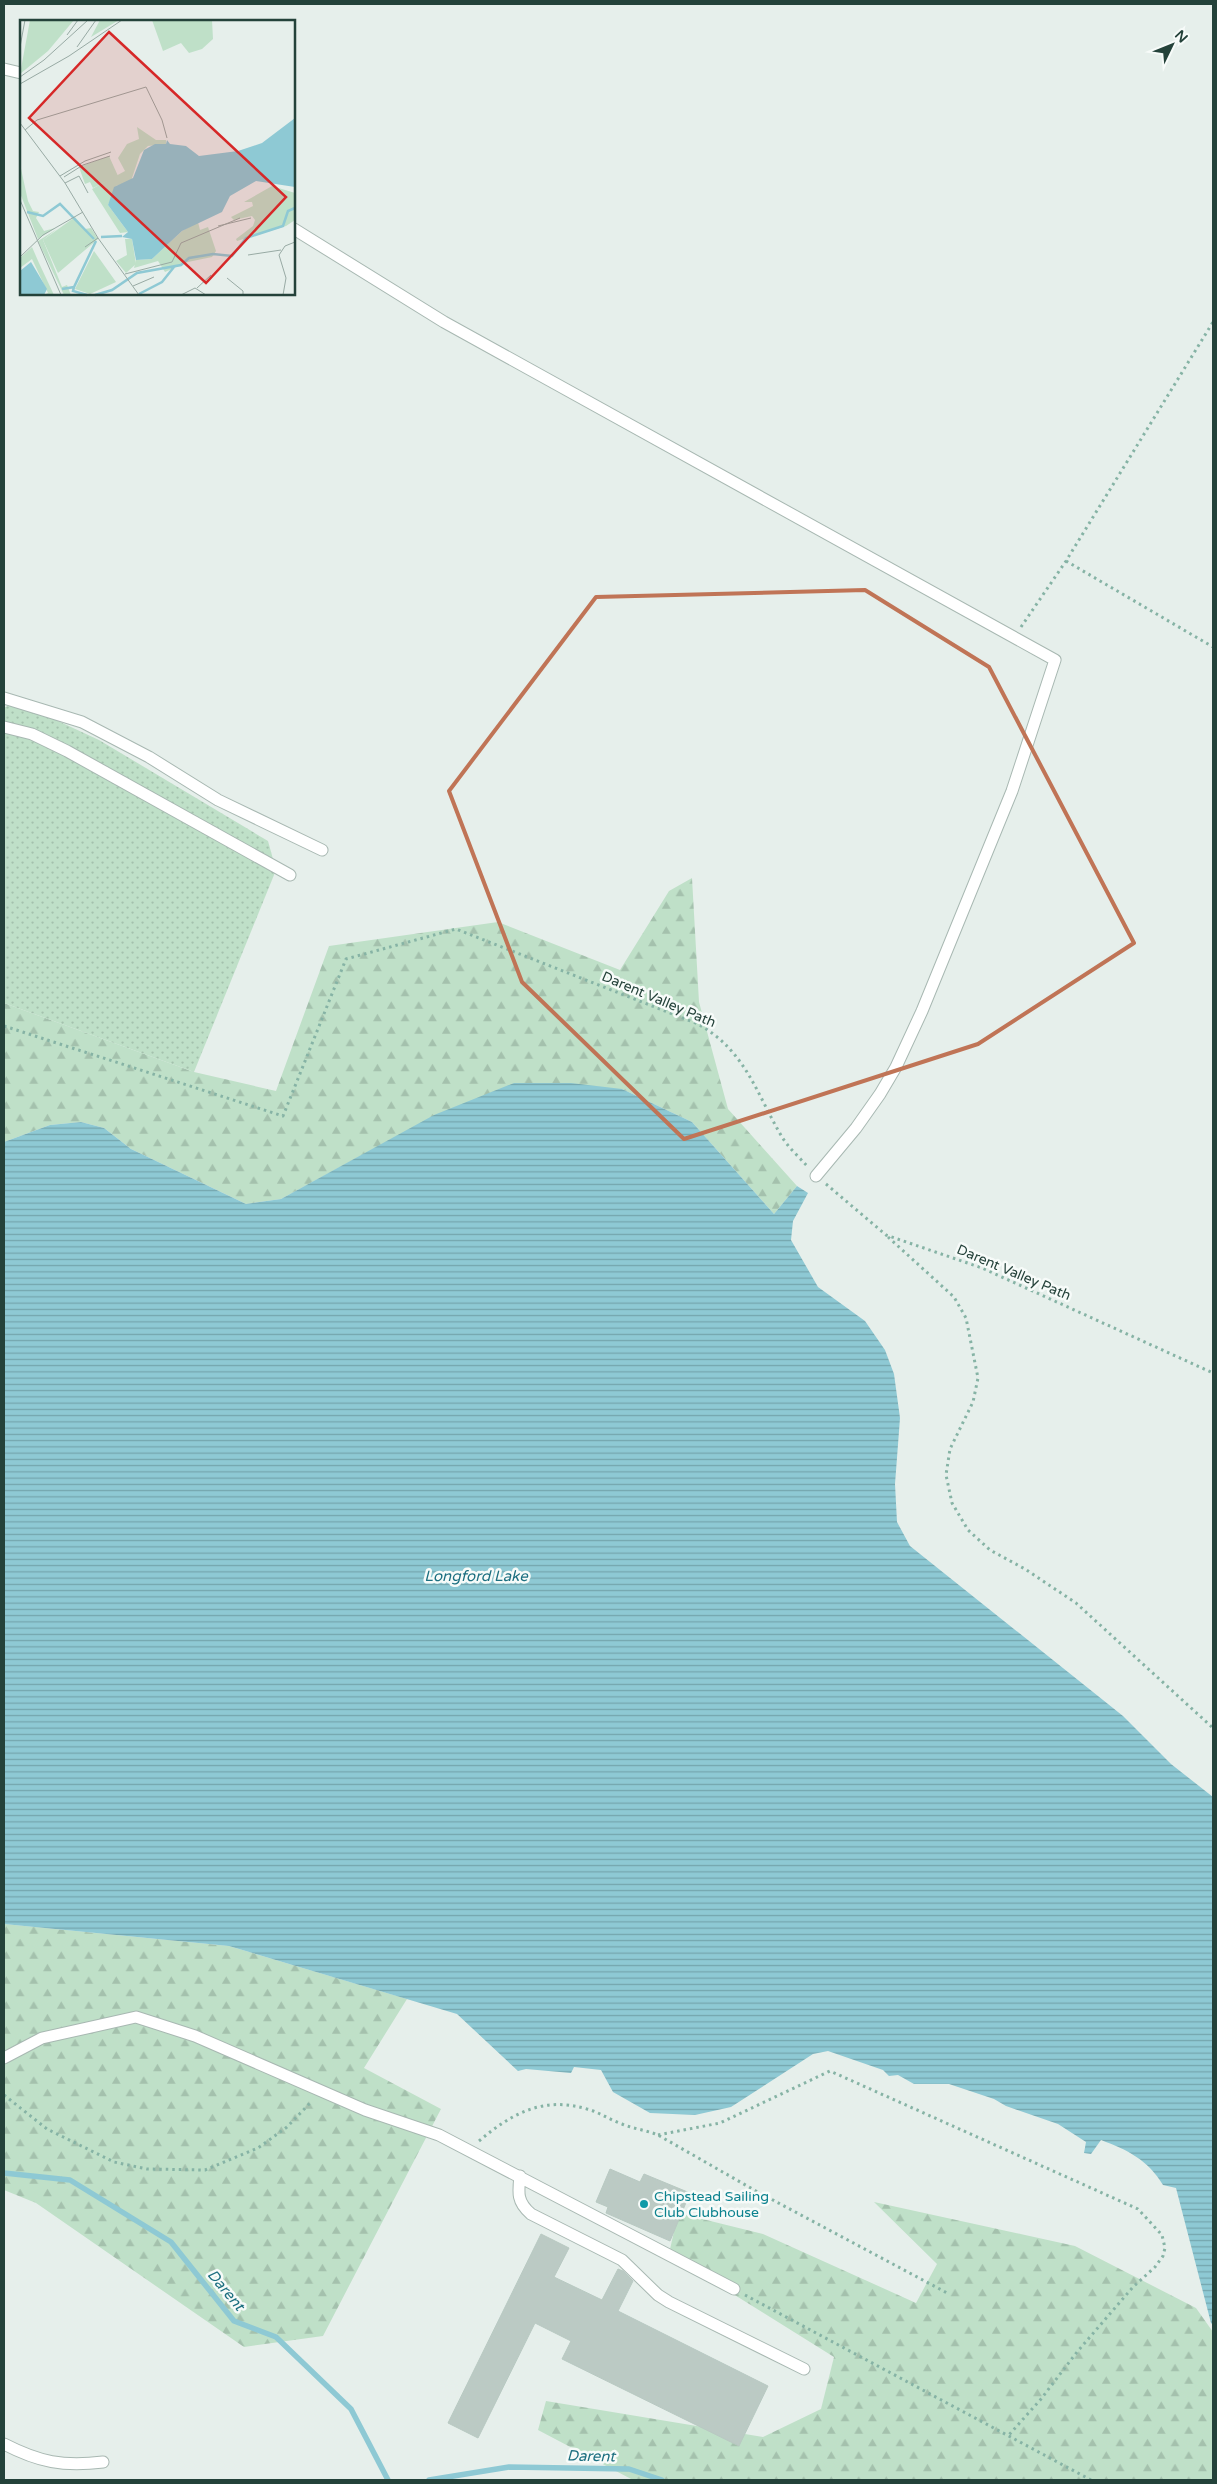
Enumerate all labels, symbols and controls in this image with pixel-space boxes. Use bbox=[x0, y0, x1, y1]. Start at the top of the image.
inset map bbox=[20, 20, 295, 295]
north arrow bbox=[1147, 20, 1197, 70]
text: N bbox=[1171, 27, 1191, 46]
street label: Darent Valley Path bbox=[599, 968, 718, 1031]
street label: Darent Valley Path bbox=[954, 1241, 1073, 1304]
water label: Longford Lake bbox=[424, 1567, 529, 1585]
place label: Chipstead Sailing Club Clubhouse bbox=[654, 2188, 769, 2221]
marker: Chipstead Sailing Club Clubhouse bbox=[638, 2198, 650, 2210]
water label: Darent bbox=[204, 2266, 250, 2316]
water label: Darent bbox=[567, 2447, 618, 2465]

